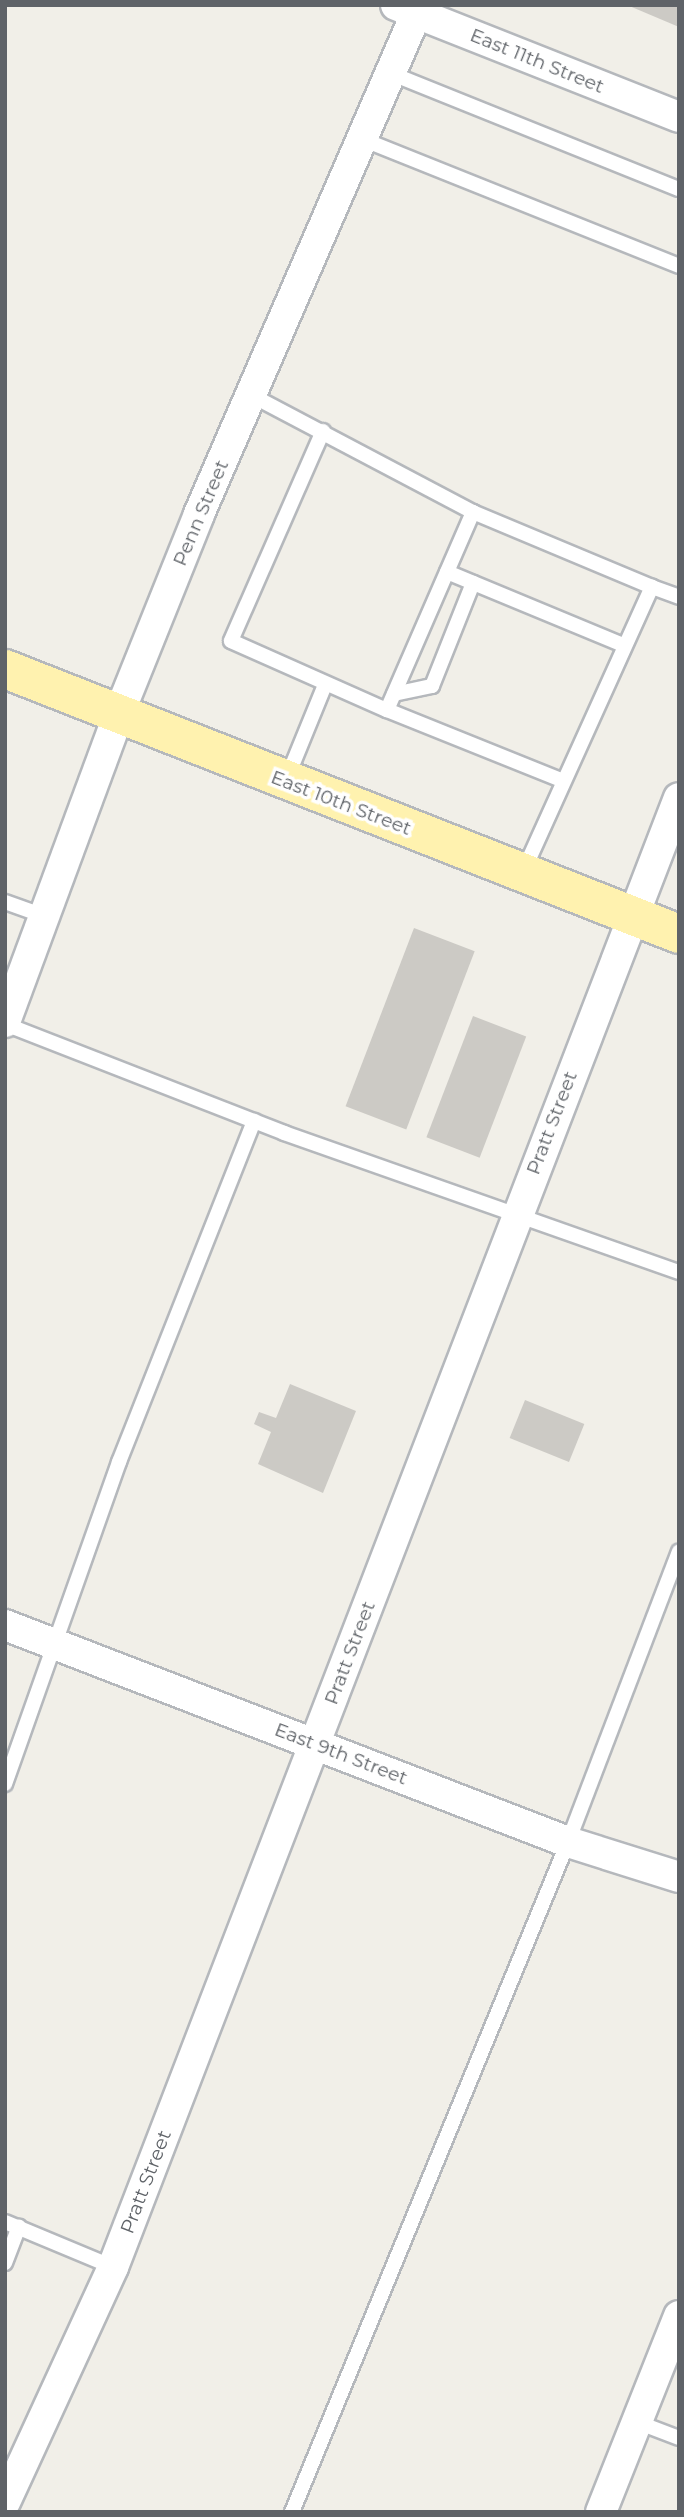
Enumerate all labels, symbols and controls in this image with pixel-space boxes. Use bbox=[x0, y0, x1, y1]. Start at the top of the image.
street label: East 11th Street bbox=[467, 24, 607, 98]
street label: Penn Street bbox=[168, 457, 234, 569]
street label: East 10th Street bbox=[268, 766, 414, 840]
street label: Pratt Street bbox=[522, 1068, 582, 1178]
street label: Pratt Street bbox=[320, 1598, 380, 1708]
street label: East 9th Street bbox=[271, 1718, 411, 1790]
street label: Pratt Street bbox=[116, 2127, 176, 2237]

